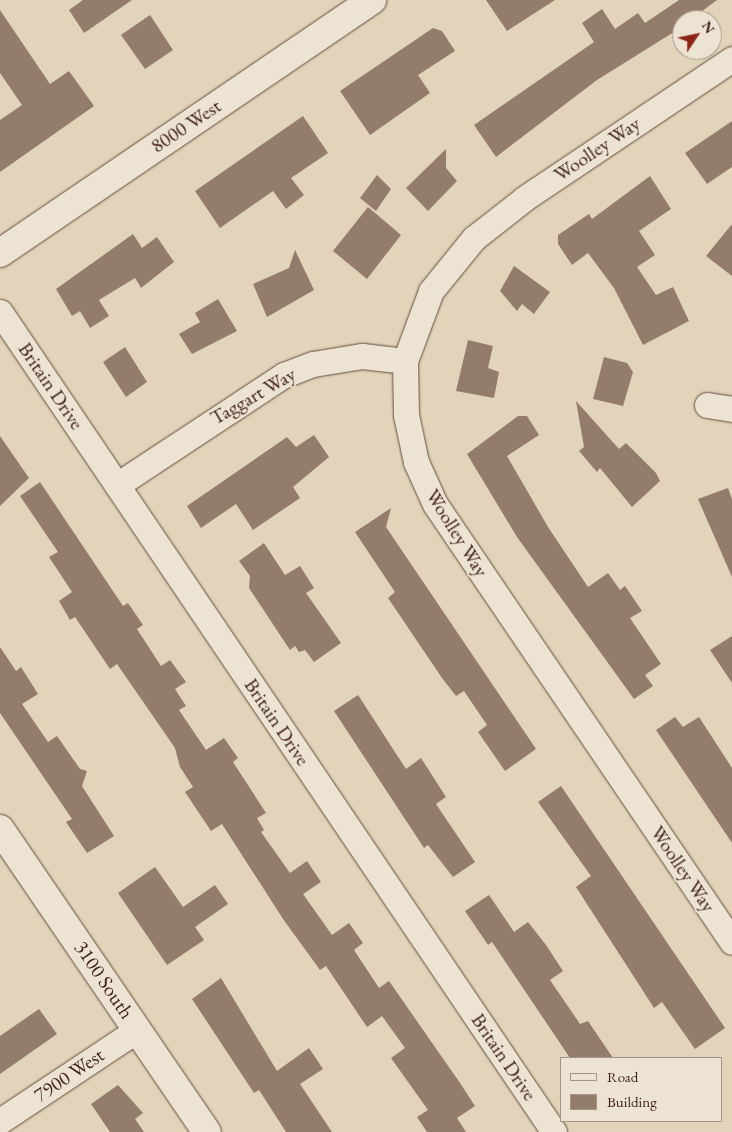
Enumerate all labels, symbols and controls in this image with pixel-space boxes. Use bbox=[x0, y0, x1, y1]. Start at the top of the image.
north arrow bbox=[672, 10, 722, 60]
text: N bbox=[698, 17, 719, 37]
street label: 8000 West bbox=[146, 94, 226, 158]
street label: Woolley Way bbox=[549, 111, 645, 187]
street label: Britain Drive bbox=[13, 338, 89, 434]
street label: Taggart Way bbox=[206, 362, 300, 430]
street label: Woolley Way bbox=[421, 485, 493, 581]
street label: Britain Drive bbox=[239, 674, 315, 770]
street label: Woolley Way bbox=[645, 821, 721, 917]
street label: 3100 South bbox=[69, 937, 139, 1023]
street label: Britain Drive bbox=[466, 1009, 542, 1105]
street label: 7900 West bbox=[29, 1043, 109, 1107]
legend bbox=[560, 1057, 722, 1122]
text: Road bbox=[607, 1067, 638, 1086]
text: Building bbox=[607, 1092, 657, 1111]

